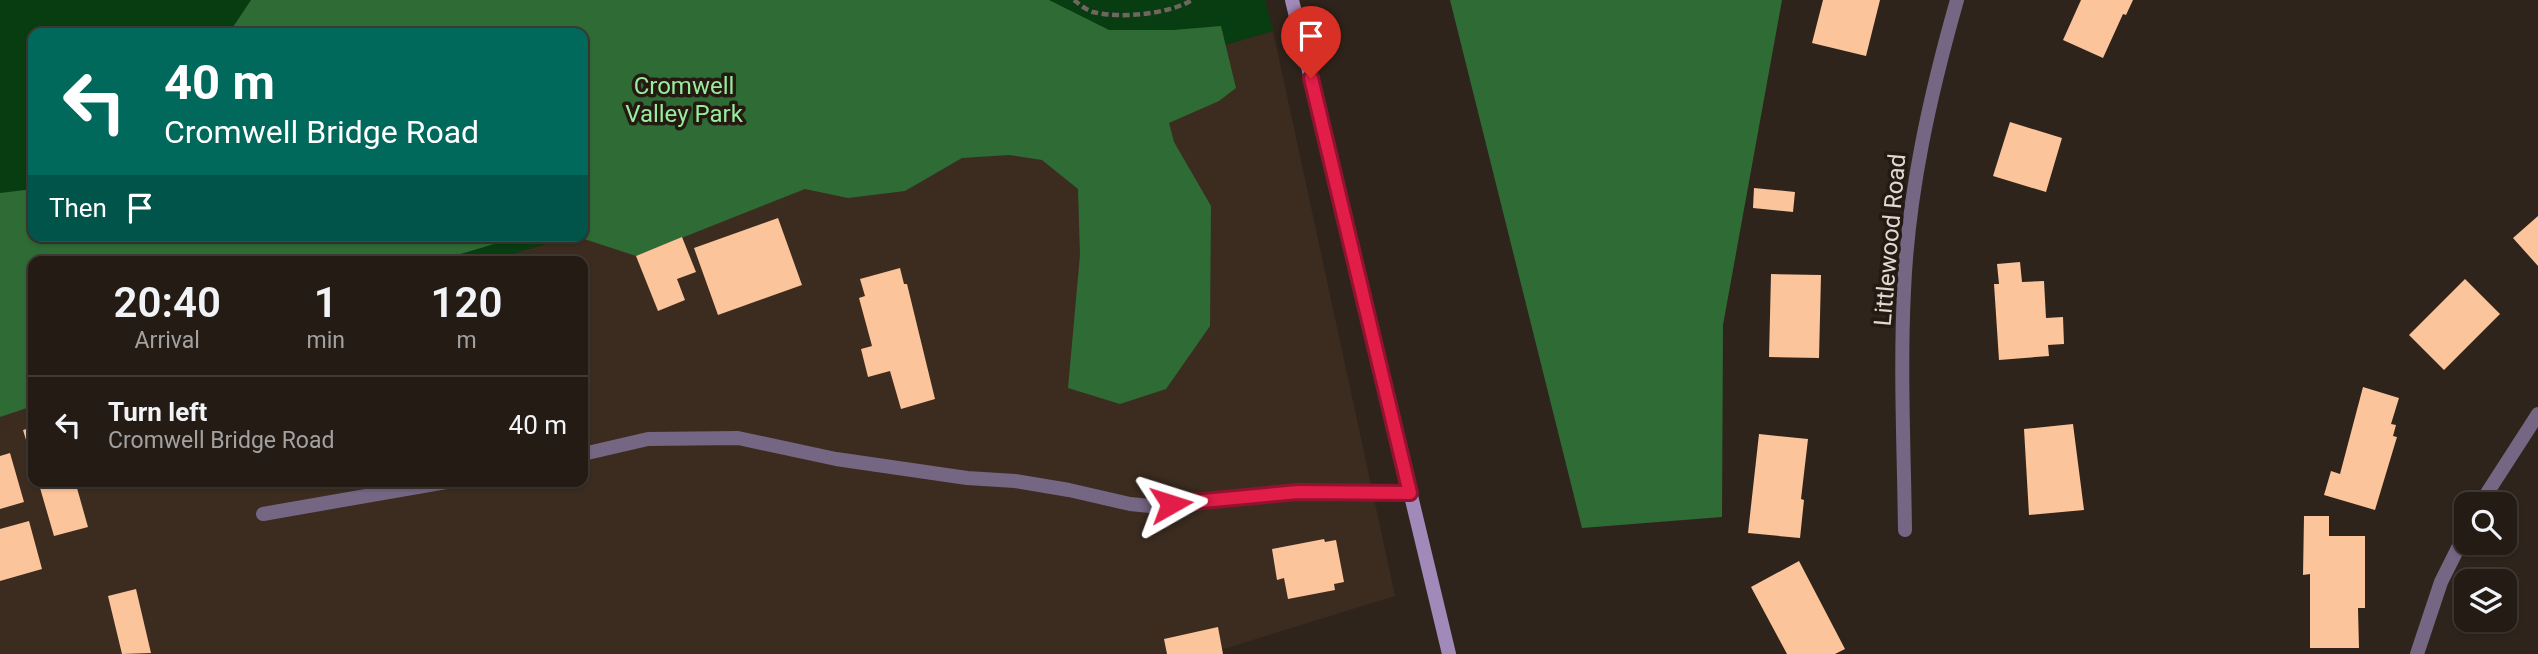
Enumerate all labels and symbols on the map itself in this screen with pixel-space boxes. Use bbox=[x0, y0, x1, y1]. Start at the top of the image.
pin bbox=[1281, 6, 1341, 78]
park label: Cromwell Valley Park bbox=[625, 72, 744, 128]
street label: Littlewood Road bbox=[1869, 153, 1911, 327]
position arrow bbox=[1134, 467, 1208, 541]

